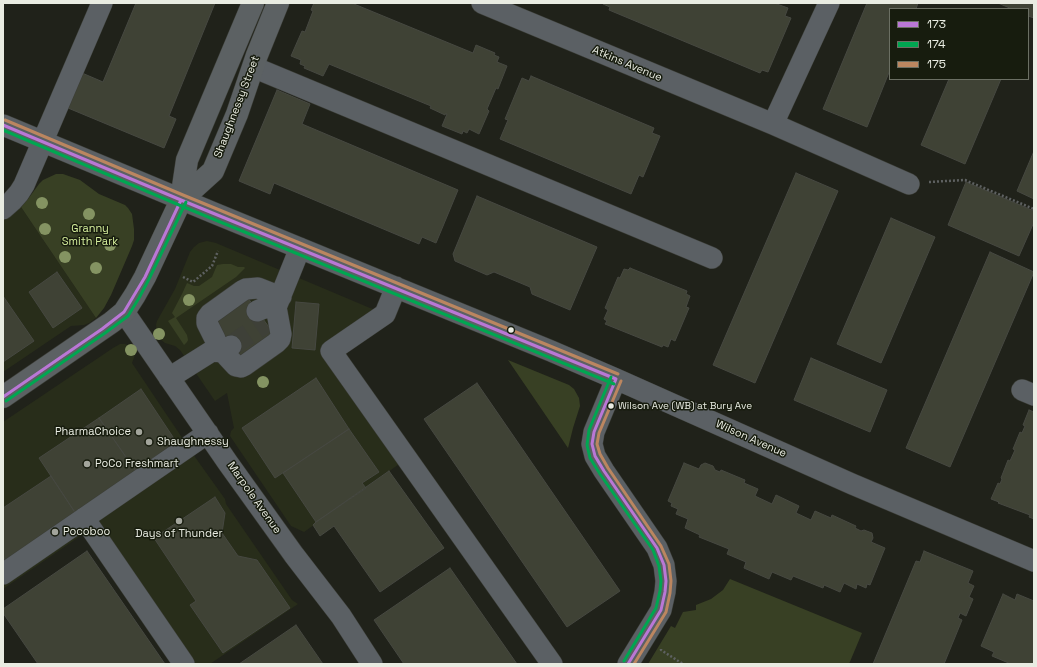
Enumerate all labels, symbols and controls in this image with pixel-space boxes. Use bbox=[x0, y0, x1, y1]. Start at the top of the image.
legend bbox=[889, 8, 1029, 80]
text: 173 bbox=[927, 16, 946, 32]
text: 174 bbox=[927, 36, 946, 52]
street label: Atkins Avenue bbox=[590, 43, 664, 85]
street label: Shaughnessy Street bbox=[211, 54, 263, 160]
text: 175 bbox=[927, 56, 946, 72]
park label: Granny Smith Park bbox=[62, 222, 118, 248]
unlabelled marker bbox=[506, 325, 516, 335]
place label: Wilson Ave (WB) at Bury Ave bbox=[618, 400, 752, 412]
marker: Wilson Ave (WB) at Bury Ave bbox=[606, 401, 616, 411]
street label: Wilson Avenue bbox=[714, 418, 788, 460]
place label: PharmaChoice bbox=[55, 425, 131, 439]
marker: PharmaChoice bbox=[134, 427, 144, 437]
place label: Shaughnessy bbox=[157, 435, 229, 449]
marker: Shaughnessy bbox=[144, 437, 154, 447]
place label: PoCo Freshmart bbox=[95, 457, 179, 471]
marker: PoCo Freshmart bbox=[82, 459, 92, 469]
street label: Marpole Avenue bbox=[224, 460, 284, 536]
marker: Days of Thunder bbox=[174, 516, 184, 526]
place label: Pocoboo bbox=[63, 525, 110, 539]
marker: Pocoboo bbox=[50, 527, 60, 537]
place label: Days of Thunder bbox=[135, 527, 223, 541]

